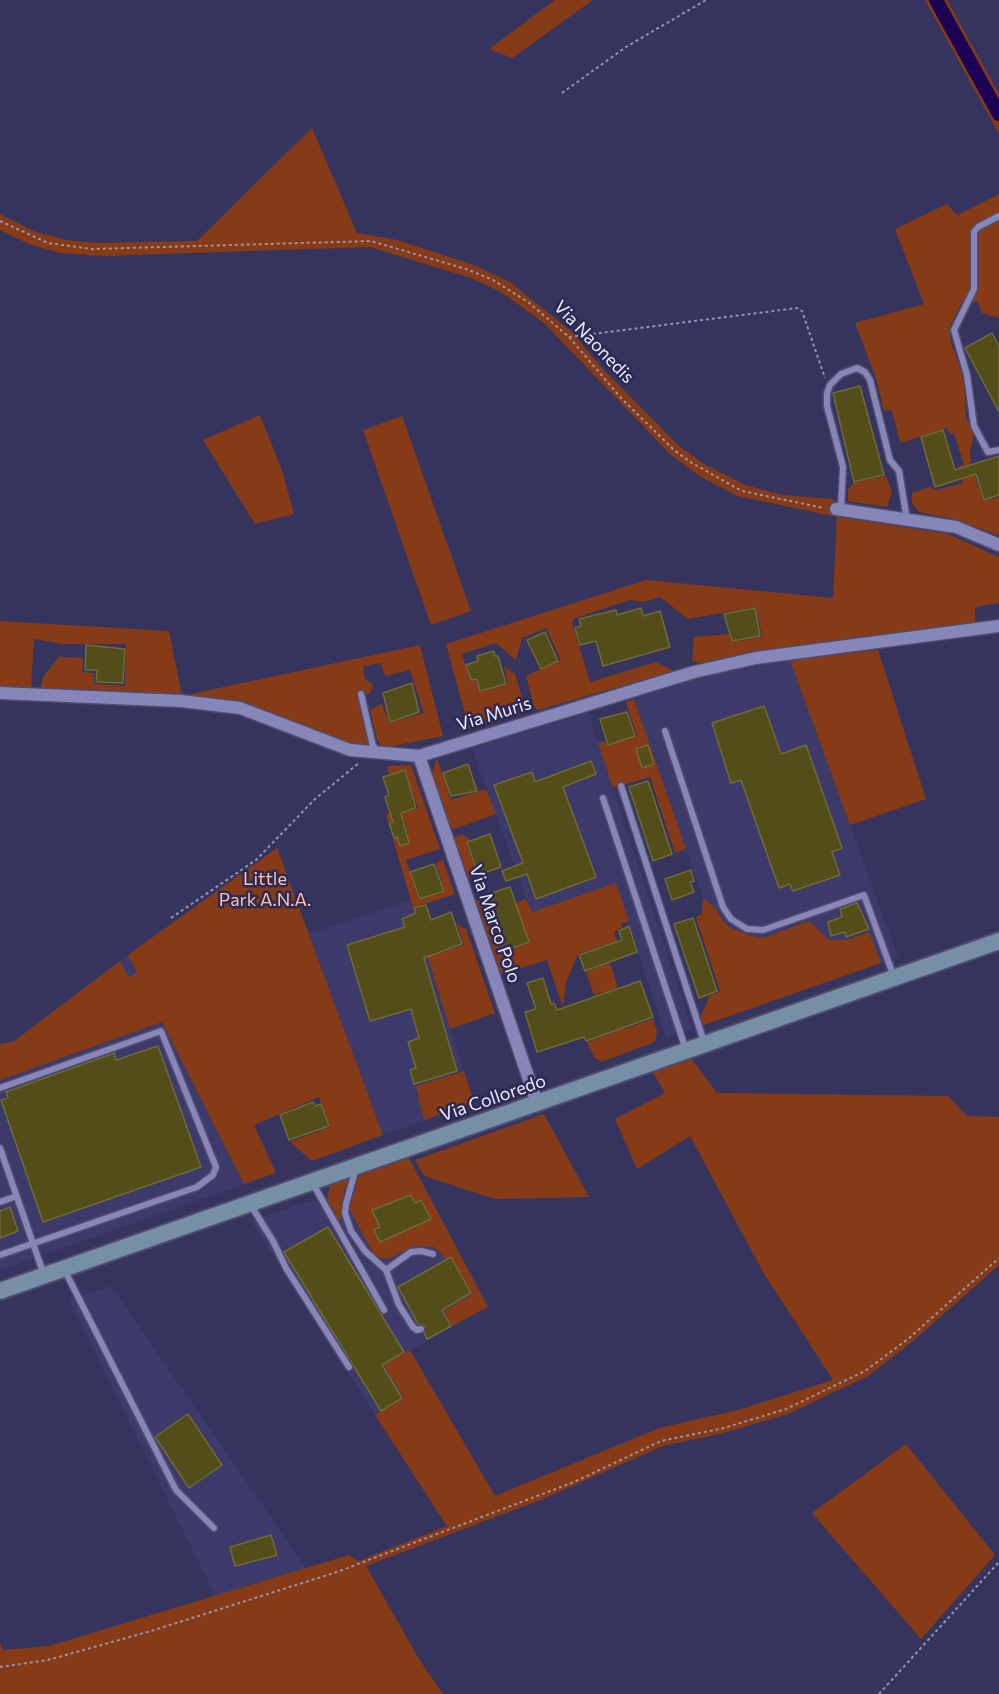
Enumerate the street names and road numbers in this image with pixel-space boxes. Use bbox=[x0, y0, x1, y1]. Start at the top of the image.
street label: Via Naonedis bbox=[549, 296, 639, 388]
street label: Via Muris bbox=[454, 692, 534, 736]
street label: Via Marco Polo bbox=[465, 862, 525, 986]
street label: Via Colloredo bbox=[437, 1070, 549, 1126]

